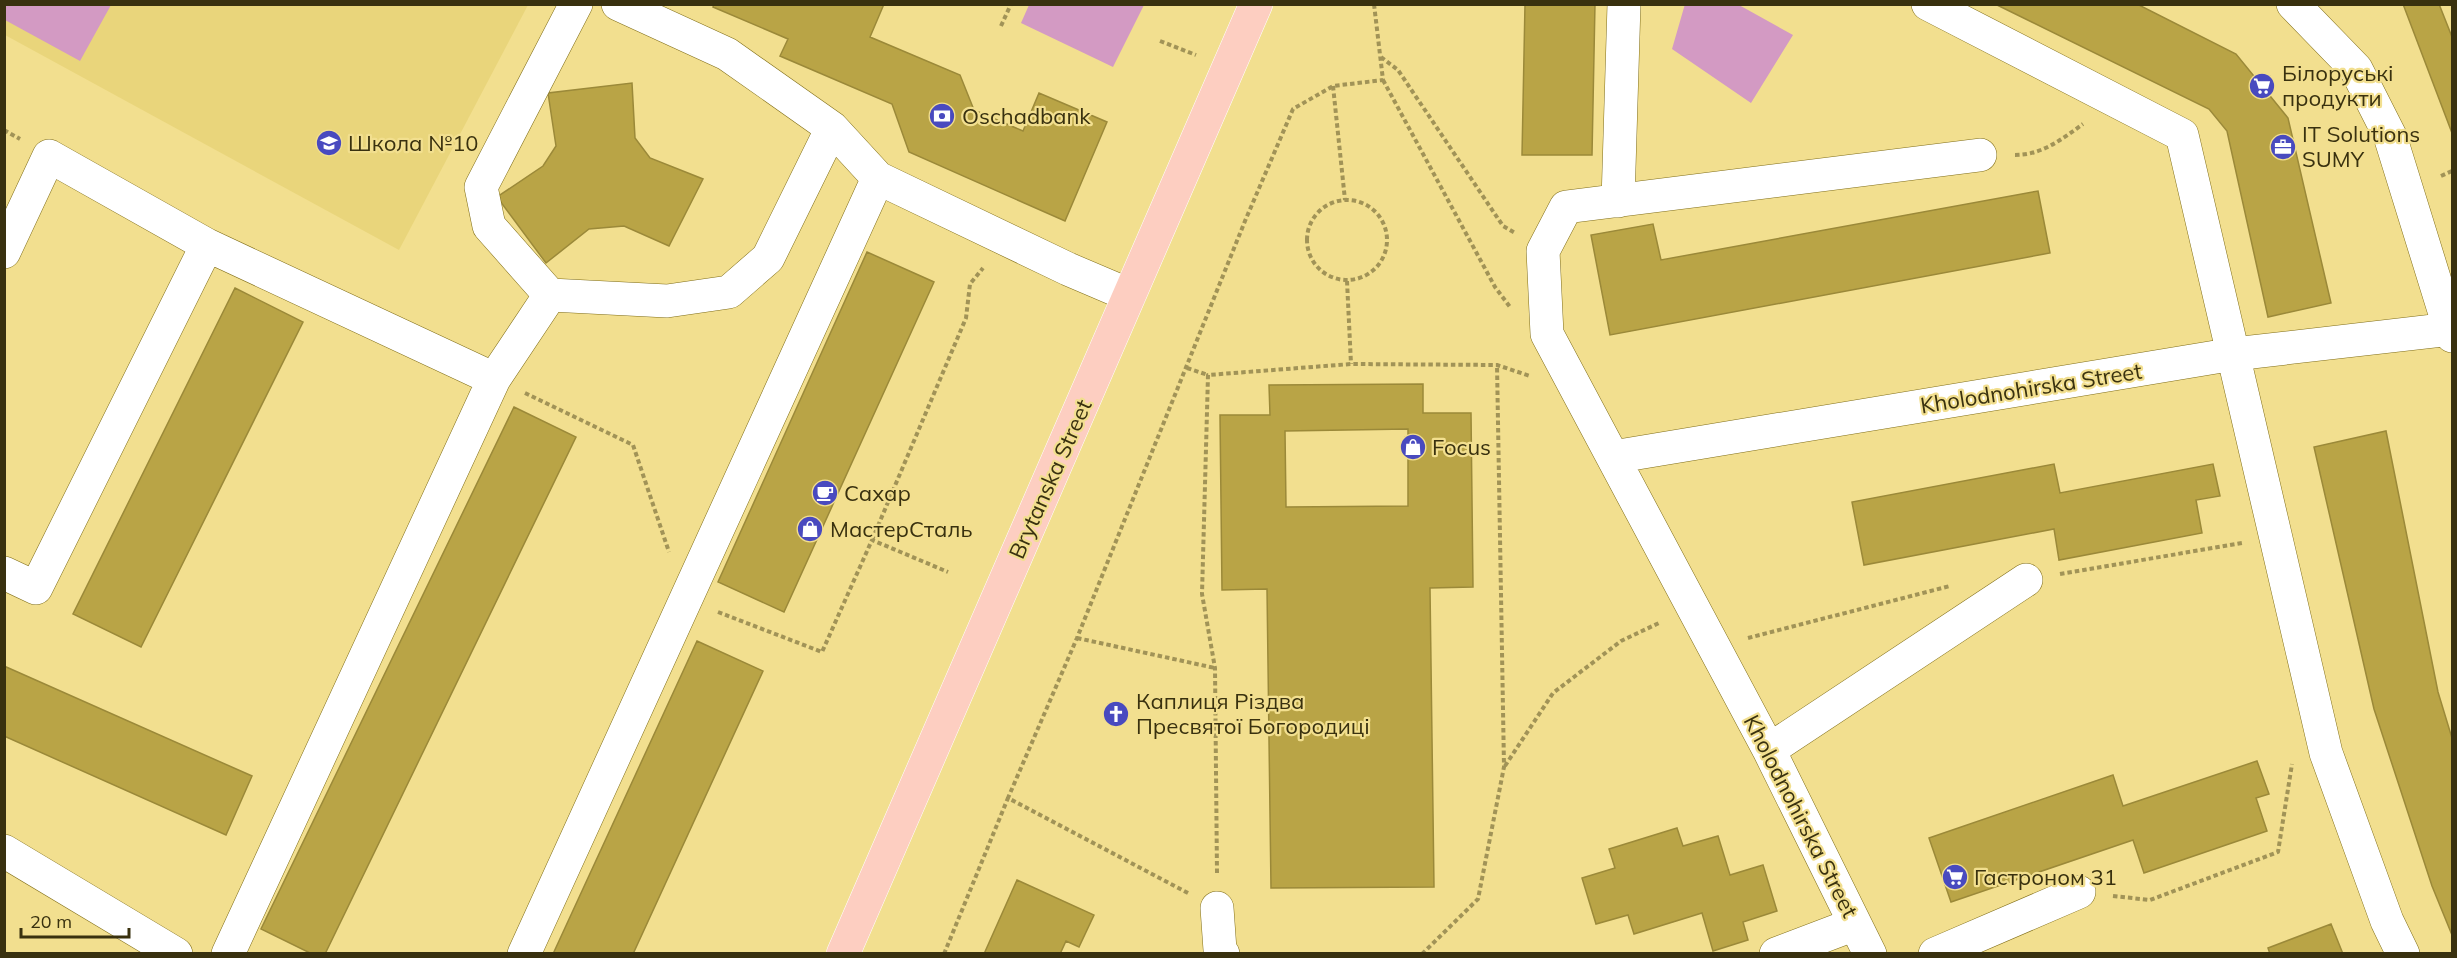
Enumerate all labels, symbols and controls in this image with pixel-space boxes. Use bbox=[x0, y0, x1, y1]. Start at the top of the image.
place label: Білоруські продукти bbox=[2282, 59, 2394, 112]
supermarket icon: Білоруські продукти bbox=[2247, 71, 2277, 101]
bank icon: Oschadbank bbox=[927, 101, 957, 131]
place label: Oschadbank bbox=[962, 102, 1091, 130]
place label: IT Solutions SUMY bbox=[2302, 120, 2420, 173]
school or university icon: Школа №10 bbox=[314, 128, 344, 158]
place label: Школа №10 bbox=[348, 129, 479, 157]
office icon: IT Solutions SUMY bbox=[2268, 132, 2298, 162]
street label: Kholodnohirska Street bbox=[1918, 357, 2144, 419]
street label: Brytanska Street bbox=[1002, 395, 1098, 563]
shop icon: Focus bbox=[1398, 432, 1428, 462]
place label: Focus bbox=[1432, 433, 1491, 461]
cafe icon: Сахар bbox=[810, 478, 840, 508]
place label: Сахар bbox=[844, 479, 911, 507]
shop icon: МастерСталь bbox=[795, 514, 825, 544]
place label: МастерСталь bbox=[830, 515, 972, 543]
place label: Каплиця Різдва Пресвятої Богородиці bbox=[1136, 687, 1370, 740]
church icon: Каплиця Різдва Пресвятої Богородиці bbox=[1101, 699, 1131, 729]
street label: Kholodnohirska Street bbox=[1738, 710, 1864, 922]
supermarket icon: Гастроном 31 bbox=[1940, 862, 1970, 892]
place label: Гастроном 31 bbox=[1974, 863, 2117, 891]
scale bar bbox=[21, 901, 129, 939]
text: 20 m bbox=[30, 910, 72, 933]

